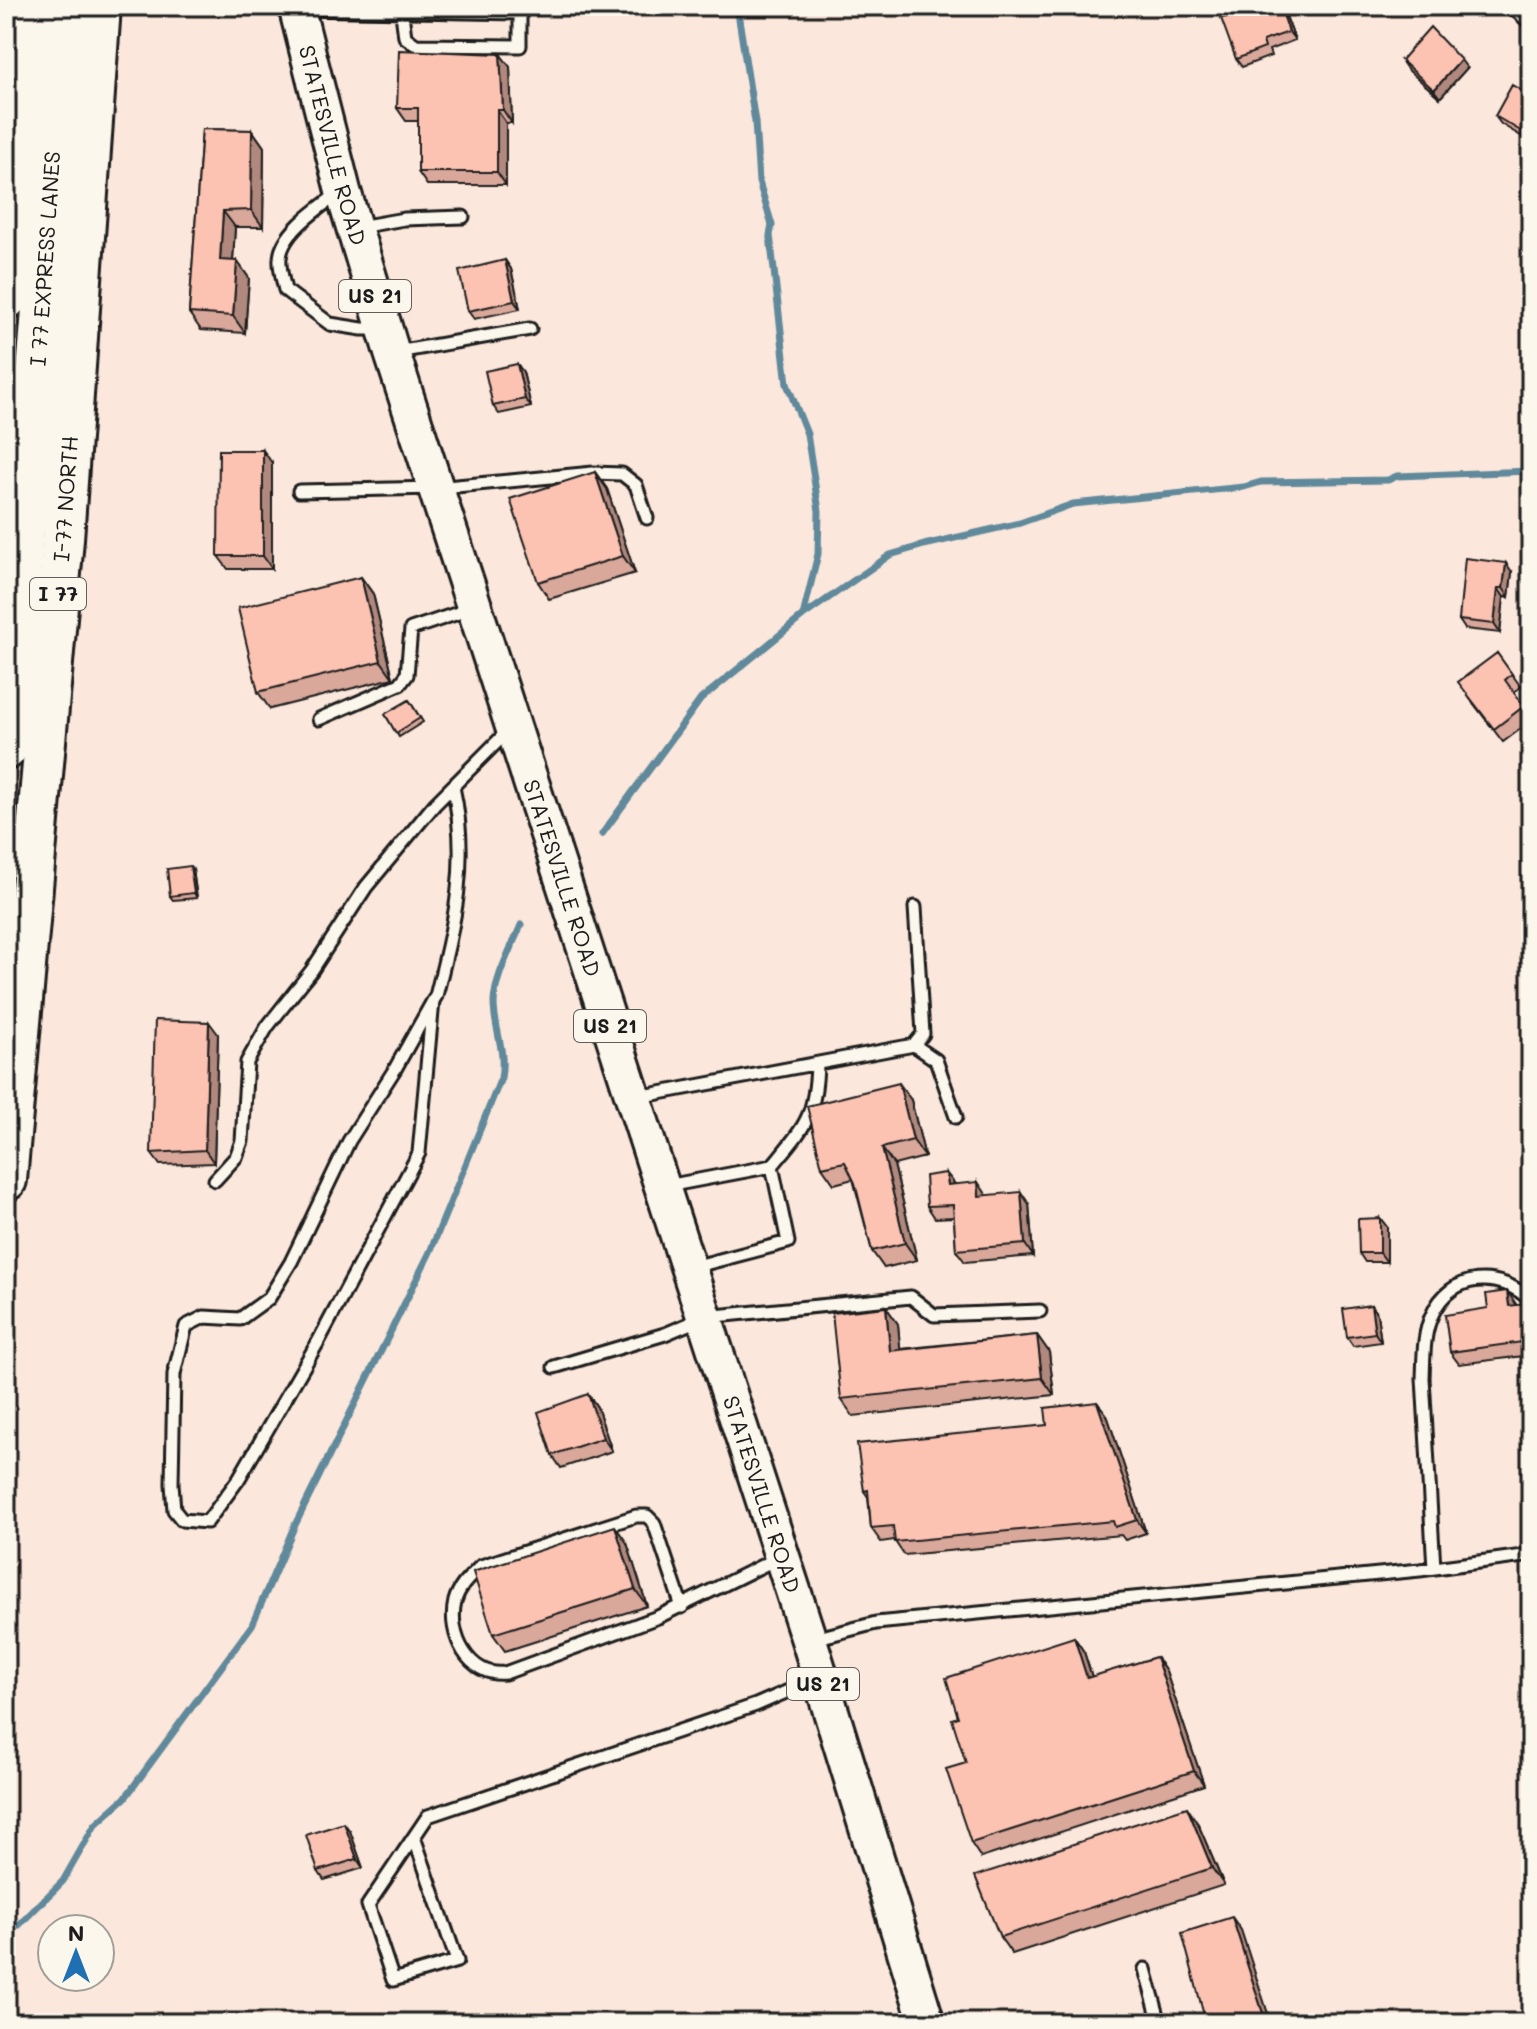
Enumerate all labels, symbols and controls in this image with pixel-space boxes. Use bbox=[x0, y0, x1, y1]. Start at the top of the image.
street label: STATESVILLE ROAD bbox=[293, 42, 374, 249]
street label: I 77 EXPRESS LANES bbox=[23, 150, 66, 367]
road number: US 21 bbox=[339, 280, 411, 312]
street label: I-77 NORTH bbox=[46, 435, 84, 563]
road number: I 77 bbox=[30, 578, 86, 610]
street label: STATESVILLE ROAD bbox=[517, 776, 608, 980]
road number: US 21 bbox=[574, 1010, 646, 1042]
street label: STATESVILLE ROAD bbox=[717, 1392, 808, 1597]
road number: US 21 bbox=[787, 1668, 859, 1700]
north arrow bbox=[36, 1913, 116, 1993]
text: N bbox=[68, 1918, 84, 1947]

